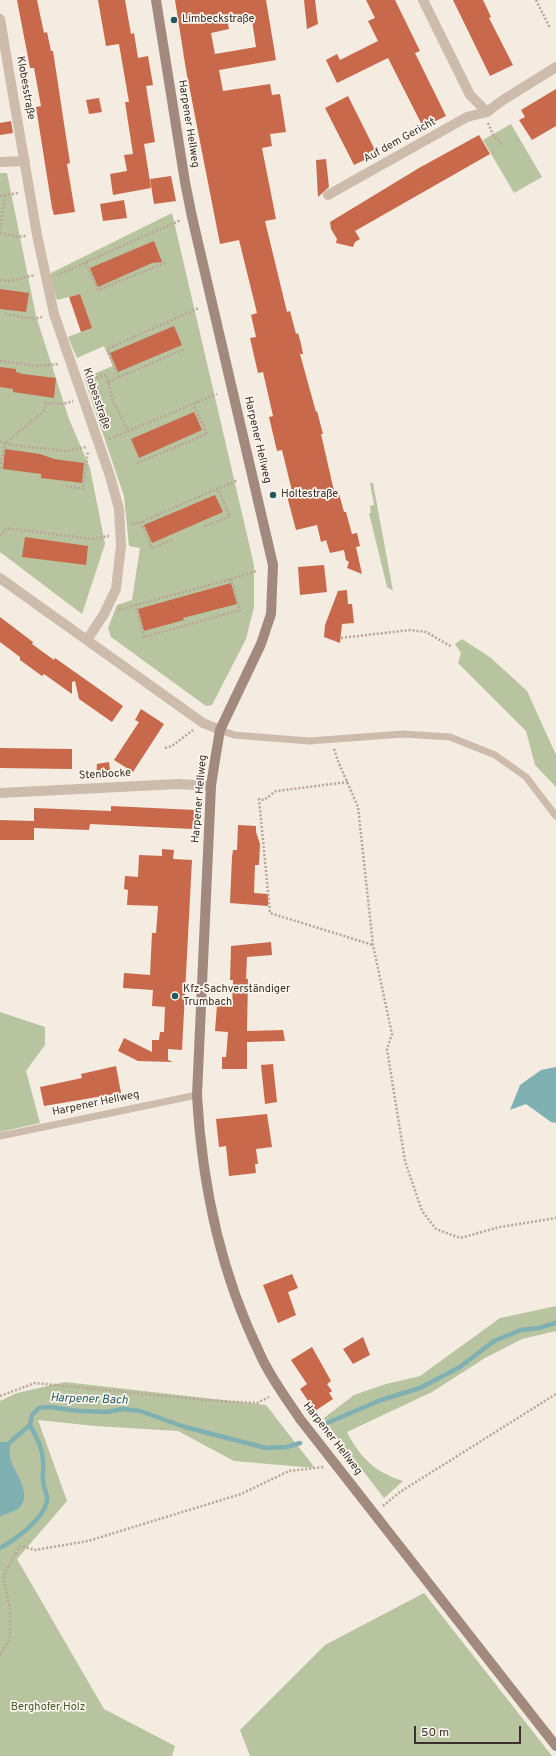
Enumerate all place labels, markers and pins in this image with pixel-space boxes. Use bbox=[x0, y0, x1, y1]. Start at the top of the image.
place label: Limbeckstraße bbox=[182, 13, 254, 27]
marker: Limbeckstraße bbox=[169, 15, 179, 25]
place label: Holtestraße bbox=[281, 488, 338, 502]
marker: Holtestraße bbox=[268, 490, 278, 500]
place label: Kfz-Sachverständiger Trumbach bbox=[183, 983, 290, 1009]
marker: Kfz-Sachverständiger Trumbach bbox=[170, 991, 180, 1001]

